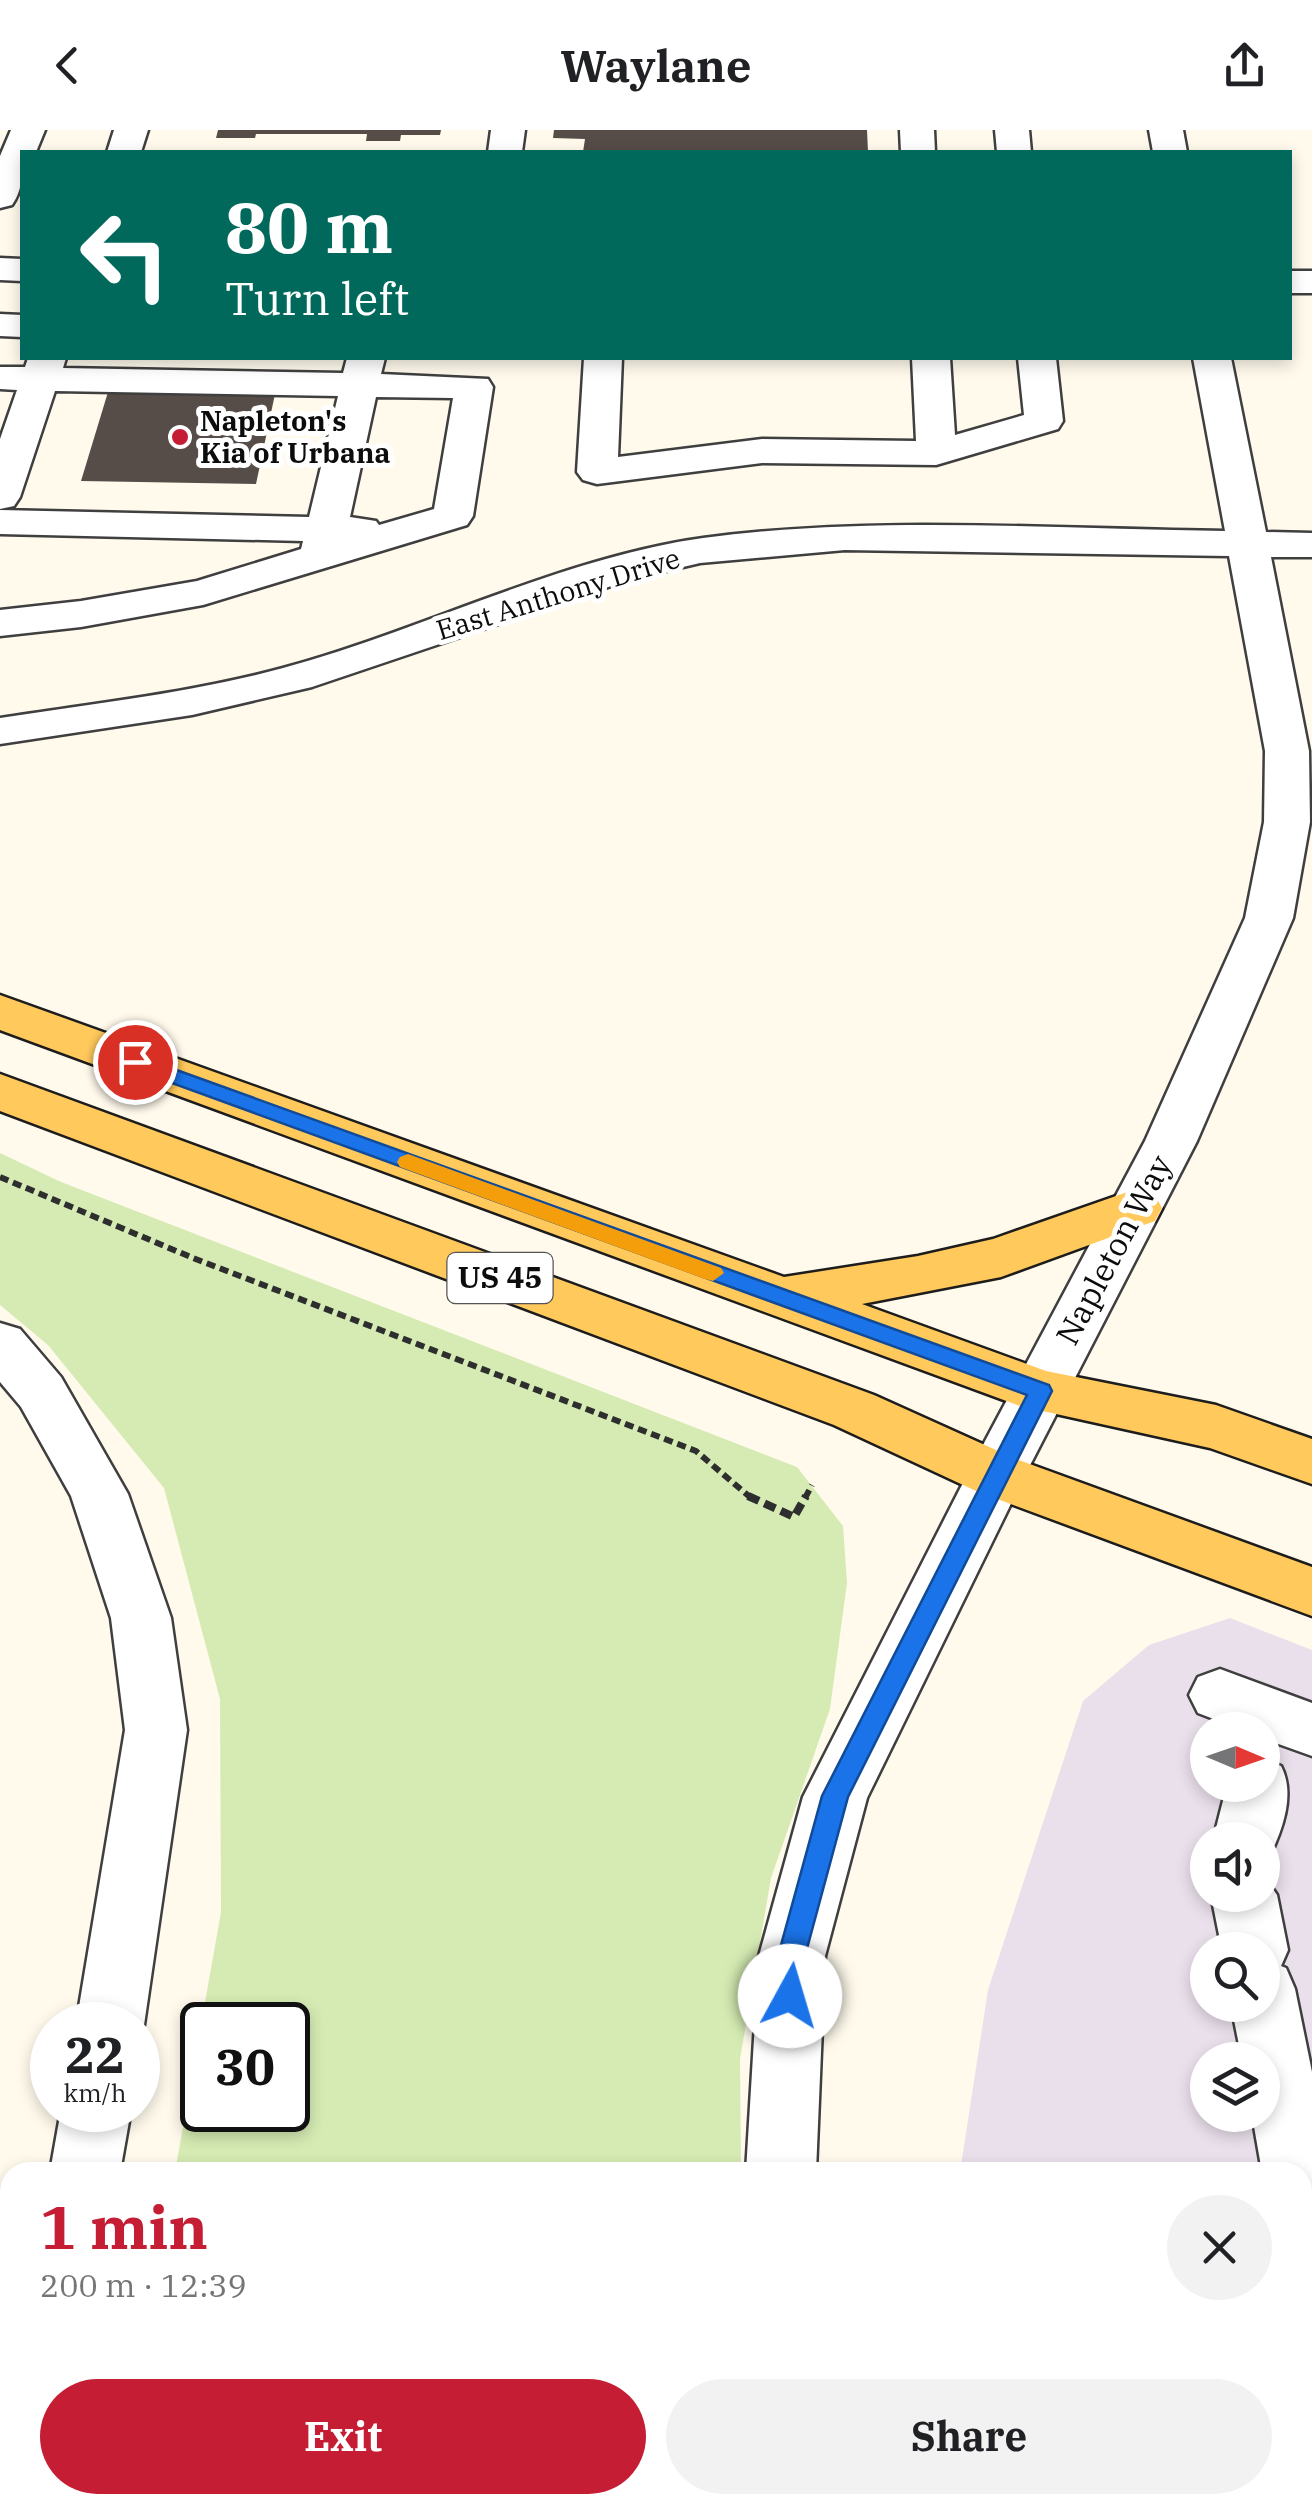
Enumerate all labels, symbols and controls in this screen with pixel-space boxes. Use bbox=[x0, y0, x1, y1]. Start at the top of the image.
text: Waylane bbox=[561, 36, 751, 94]
icon: back bbox=[40, 38, 95, 93]
icon: share bbox=[1217, 38, 1272, 93]
text: 80 m bbox=[225, 181, 393, 272]
icon: left bbox=[60, 190, 190, 320]
text: Turn left bbox=[225, 269, 409, 327]
place label: Napleton's Kia of Urbana bbox=[200, 402, 391, 471]
marker: Napleton's Kia of Urbana bbox=[169, 426, 191, 448]
street label: East Anthony Drive bbox=[431, 539, 684, 648]
pin bbox=[93, 1020, 178, 1105]
icon: arrive bbox=[108, 1035, 163, 1090]
street label: Napleton Way bbox=[1045, 1147, 1181, 1352]
road number: US 45 bbox=[448, 1253, 552, 1303]
north arrow bbox=[1190, 1712, 1280, 1802]
map controls bbox=[1190, 1712, 1280, 2132]
button: sound bbox=[1190, 1822, 1280, 1912]
button: search bbox=[1190, 1932, 1280, 2022]
position arrow bbox=[738, 1944, 842, 2048]
speed limit sign: 30 bbox=[180, 2002, 310, 2132]
text: 22 bbox=[65, 2022, 125, 2087]
button: layers bbox=[1190, 2042, 1280, 2132]
text: km/h bbox=[63, 2076, 127, 2109]
text: 1 min bbox=[40, 2187, 208, 2266]
button: close bbox=[1167, 2195, 1272, 2300]
text: 200 m · 12:39 bbox=[40, 2264, 247, 2306]
button: Exit bbox=[40, 2379, 646, 2494]
button: Share bbox=[666, 2379, 1272, 2494]

